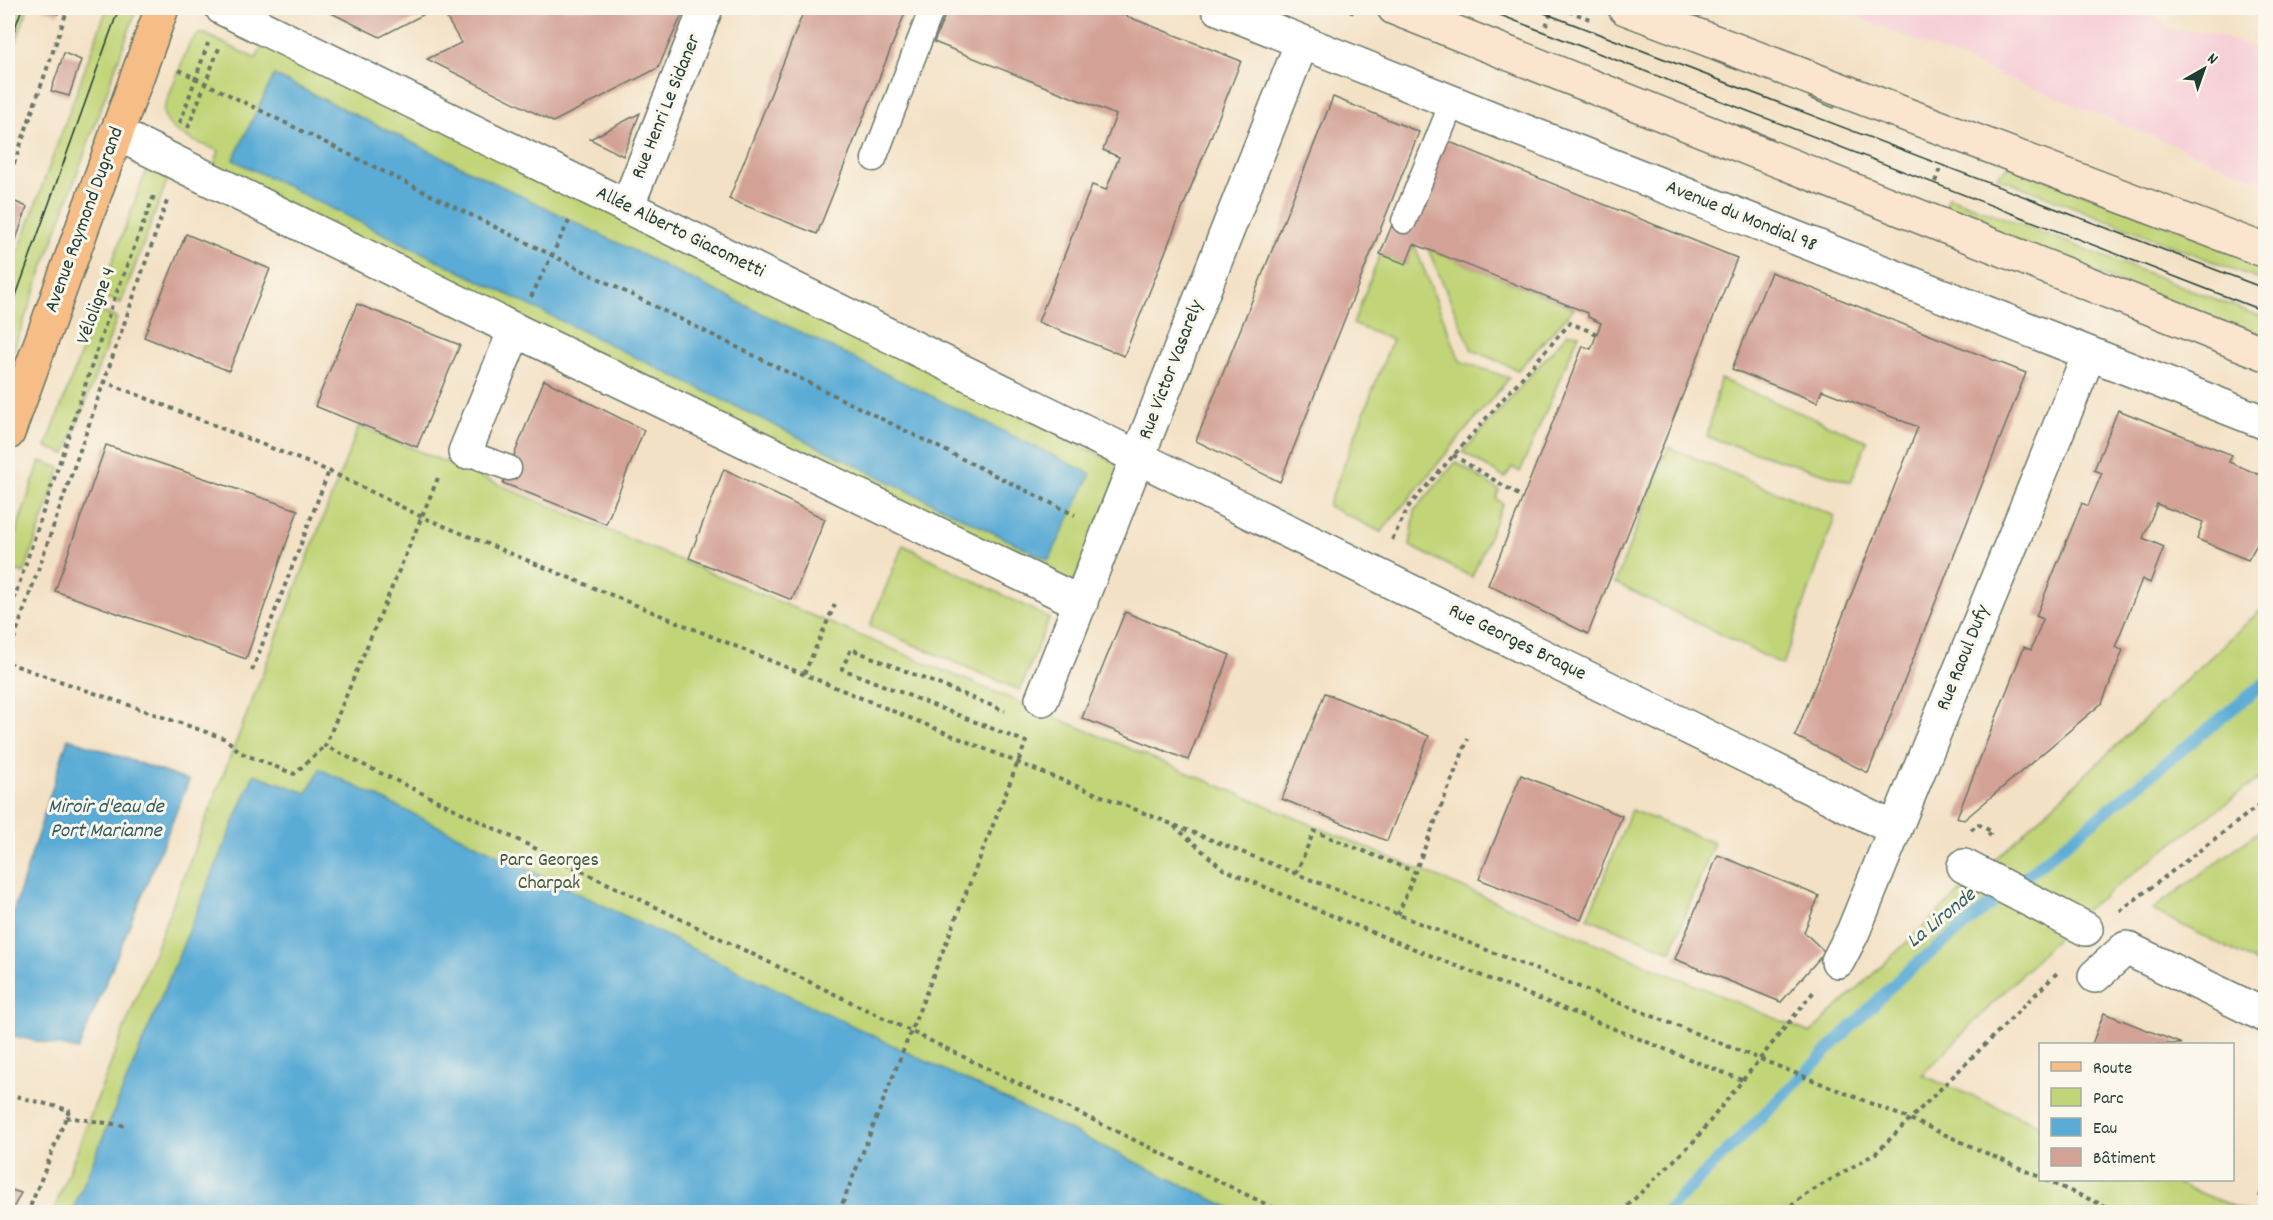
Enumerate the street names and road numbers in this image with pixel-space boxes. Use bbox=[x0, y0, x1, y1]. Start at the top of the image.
street label: Rue Henri Le Sidaner bbox=[625, 30, 709, 184]
street label: Avenue Raymond Dugrand bbox=[38, 123, 132, 317]
street label: Avenue du Mondial 98 bbox=[1661, 174, 1821, 260]
street label: Allée Alberto Giacometti bbox=[591, 180, 770, 286]
street label: Véloligne 4 bbox=[70, 264, 124, 348]
street label: Rue Victor Vasarely bbox=[1133, 295, 1212, 444]
street label: Rue Georges Braque bbox=[1443, 598, 1591, 689]
street label: Rue Raoul Dufy bbox=[1930, 600, 1998, 715]

